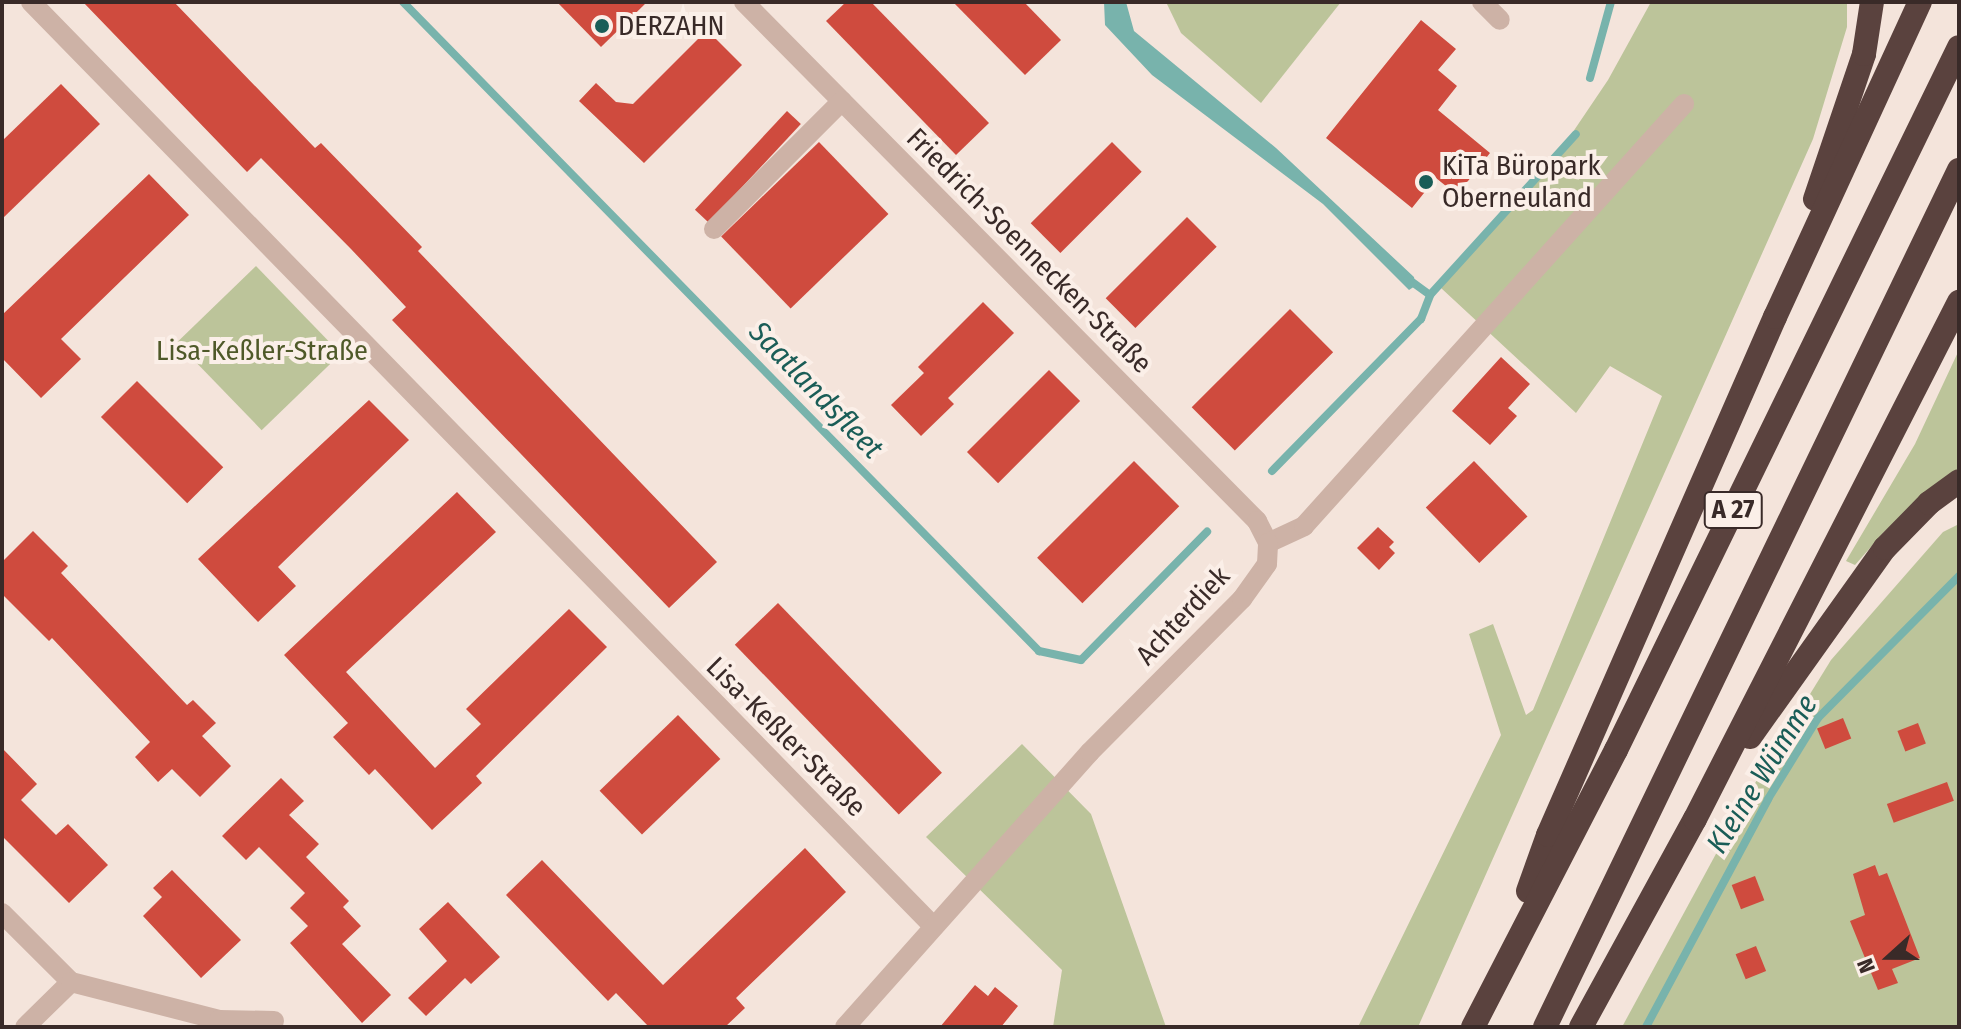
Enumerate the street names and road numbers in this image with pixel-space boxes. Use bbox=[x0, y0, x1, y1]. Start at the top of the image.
street label: Friedrich-Soennecken-Straße bbox=[900, 122, 1158, 380]
road number: A 27 bbox=[1703, 488, 1763, 532]
street label: Achterdiek bbox=[1129, 560, 1237, 672]
street label: Lisa-Keßler-Straße bbox=[699, 650, 873, 824]

